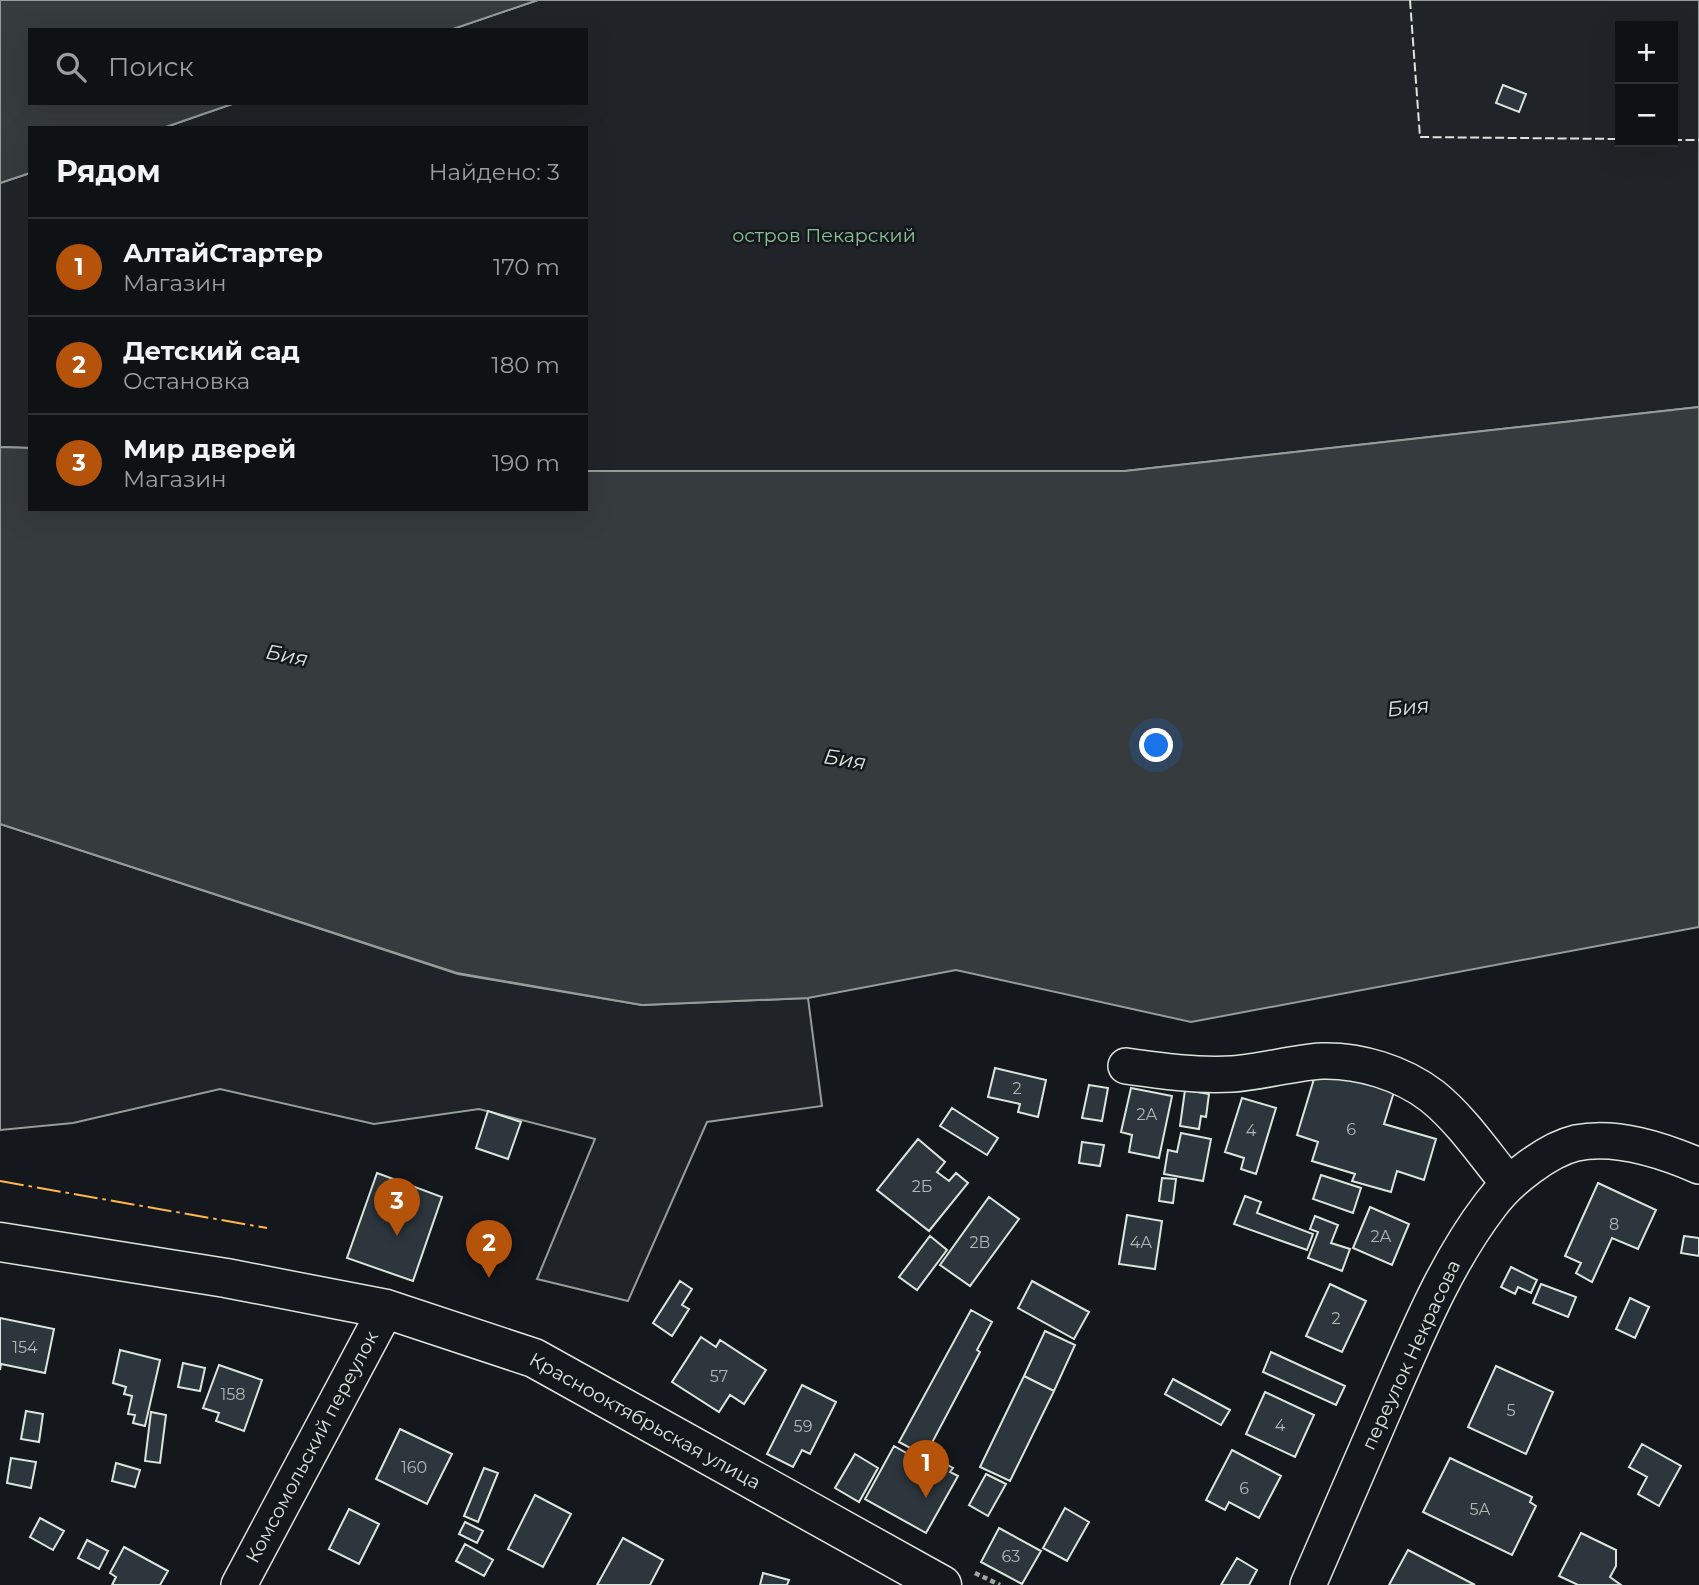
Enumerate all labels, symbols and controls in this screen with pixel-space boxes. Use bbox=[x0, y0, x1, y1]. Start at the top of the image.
map controls bbox=[1615, 21, 1678, 147]
button: + bbox=[1615, 21, 1678, 84]
search box bbox=[28, 28, 588, 105]
icon: search bbox=[52, 48, 90, 86]
text: Поиск bbox=[108, 51, 194, 83]
button: − bbox=[1615, 84, 1678, 147]
text: Рядом bbox=[56, 153, 161, 190]
text: Найдено: 3 bbox=[429, 158, 560, 186]
park label: остров Пекарский bbox=[732, 224, 916, 247]
text: АлтайСтартер bbox=[123, 237, 323, 269]
text: 1 bbox=[74, 253, 84, 281]
text: 170 m bbox=[493, 253, 560, 281]
text: Магазин bbox=[123, 269, 227, 297]
text: Детский сад bbox=[123, 335, 300, 367]
text: 2 bbox=[72, 351, 86, 379]
text: 180 m bbox=[491, 351, 560, 379]
text: Остановка bbox=[123, 367, 250, 395]
text: Мир дверей bbox=[123, 433, 296, 465]
text: 3 bbox=[72, 449, 86, 477]
text: 190 m bbox=[492, 449, 560, 477]
text: Магазин bbox=[123, 465, 227, 493]
water label: Бия bbox=[264, 639, 310, 671]
water label: Бия bbox=[1386, 692, 1430, 722]
your location bbox=[1139, 728, 1173, 762]
water label: Бия bbox=[822, 743, 868, 775]
house number: 2 bbox=[1012, 1079, 1022, 1098]
house number: 2А bbox=[1137, 1105, 1158, 1124]
house number: 6 bbox=[1346, 1120, 1356, 1139]
house number: 4 bbox=[1246, 1121, 1257, 1140]
house number: 2Б bbox=[912, 1177, 932, 1196]
pin: 3 bbox=[374, 1178, 420, 1236]
house number: 8 bbox=[1609, 1215, 1619, 1234]
pin: 2 bbox=[466, 1220, 512, 1278]
house number: 2А bbox=[1371, 1227, 1392, 1246]
house number: 2В bbox=[969, 1233, 991, 1252]
house number: 4А bbox=[1130, 1233, 1152, 1252]
street label: переулок Некрасова bbox=[1357, 1256, 1465, 1454]
house number: 2 bbox=[1331, 1309, 1341, 1328]
street label: Комсомольский переулок bbox=[241, 1327, 383, 1567]
house number: 154 bbox=[12, 1338, 38, 1357]
street label: Краснооктябрьская улица bbox=[525, 1348, 765, 1494]
house number: 57 bbox=[710, 1367, 728, 1386]
house number: 158 bbox=[220, 1385, 246, 1404]
house number: 5 bbox=[1506, 1401, 1516, 1420]
house number: 4 bbox=[1275, 1416, 1286, 1435]
house number: 59 bbox=[794, 1417, 812, 1436]
pin: 1 bbox=[903, 1440, 949, 1498]
house number: 160 bbox=[401, 1458, 427, 1477]
house number: 6 bbox=[1239, 1479, 1249, 1498]
house number: 5А bbox=[1470, 1500, 1491, 1519]
house number: 63 bbox=[1002, 1547, 1020, 1566]

